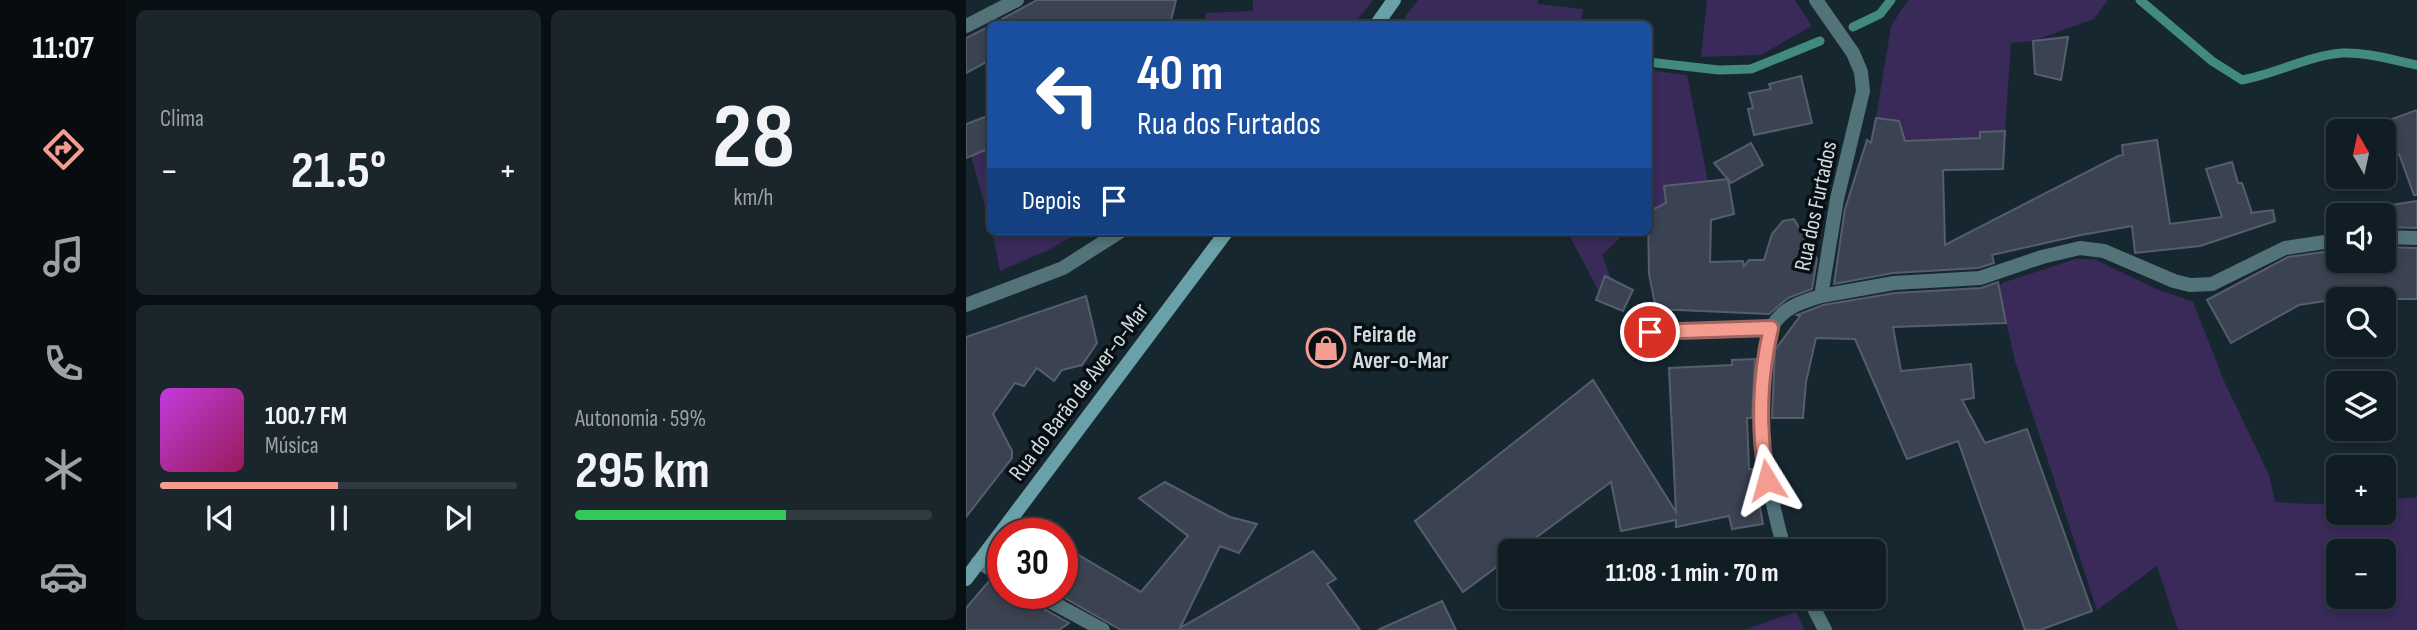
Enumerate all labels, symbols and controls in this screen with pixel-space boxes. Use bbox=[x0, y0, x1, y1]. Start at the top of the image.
text: 11:07 bbox=[32, 29, 94, 68]
text: 40 m bbox=[1137, 45, 1223, 104]
icon: left bbox=[1022, 49, 1113, 140]
text: 28 bbox=[712, 84, 795, 193]
text: Clima bbox=[160, 105, 204, 133]
text: Rua dos Furtados bbox=[1137, 105, 1321, 144]
north arrow bbox=[2326, 119, 2396, 189]
map controls bbox=[2326, 119, 2396, 609]
icon: directions bbox=[39, 125, 88, 174]
street label: Rua dos Furtados bbox=[1789, 138, 1843, 274]
text: 21.5° bbox=[291, 140, 386, 203]
text: − bbox=[160, 149, 179, 194]
text: + bbox=[498, 149, 517, 194]
icon: arrive bbox=[1095, 182, 1133, 220]
text: km/h bbox=[734, 184, 773, 212]
text: Depois bbox=[1022, 186, 1081, 217]
button: sound bbox=[2326, 203, 2396, 273]
icon: music bbox=[39, 232, 88, 281]
button: search bbox=[2326, 287, 2396, 357]
street label: Rua do Barão de Aver-o-Mar bbox=[1003, 297, 1155, 486]
pin bbox=[1620, 302, 1680, 362]
icon: arrive bbox=[1631, 313, 1669, 351]
place label: Feira de Aver-o-Mar bbox=[1352, 321, 1449, 375]
shop icon: Feira de Aver-o-Mar bbox=[1305, 327, 1347, 369]
icon: phone bbox=[39, 339, 88, 388]
button: layers bbox=[2326, 371, 2396, 441]
text: 100.7 FM bbox=[265, 401, 347, 432]
text: Autonomia · 59% bbox=[575, 405, 706, 433]
text: Música bbox=[265, 432, 319, 460]
text: 295 km bbox=[575, 440, 710, 503]
position arrow bbox=[1730, 443, 1804, 517]
icon: climate bbox=[39, 445, 88, 494]
button: + bbox=[2326, 455, 2396, 525]
icon: previous bbox=[201, 499, 239, 537]
icon: pause bbox=[320, 499, 358, 537]
icon: next bbox=[439, 499, 477, 537]
speed limit sign: 30 bbox=[987, 518, 1078, 609]
button: − bbox=[2326, 539, 2396, 609]
icon: car bbox=[39, 552, 88, 601]
text: 11:08 · 1 min · 70 m bbox=[1606, 558, 1778, 589]

